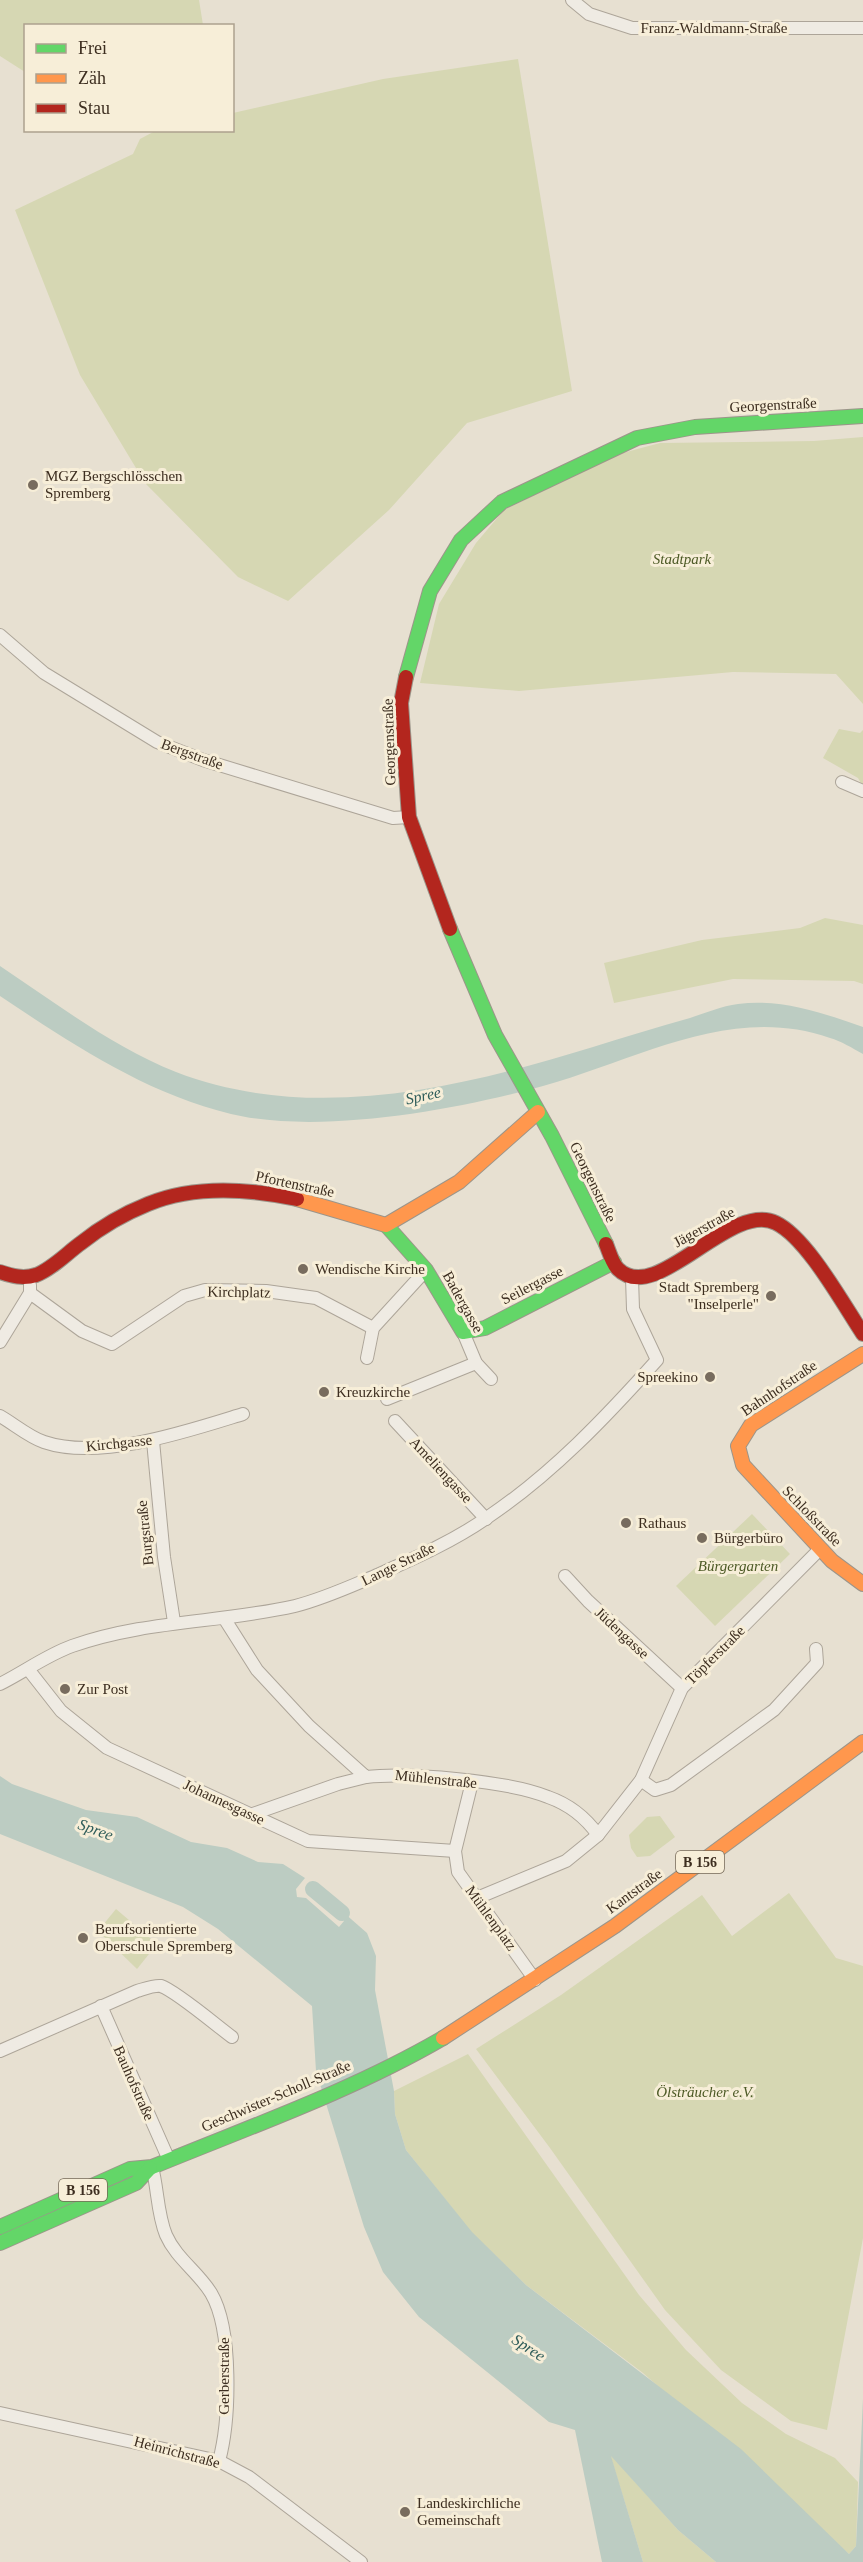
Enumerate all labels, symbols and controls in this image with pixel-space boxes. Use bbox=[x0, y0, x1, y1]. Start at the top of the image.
street label: Franz-Waldmann-Straße bbox=[640, 20, 788, 36]
legend bbox=[24, 24, 234, 132]
text: Frei bbox=[78, 38, 107, 58]
text: Zäh bbox=[78, 68, 106, 88]
text: Stau bbox=[78, 98, 110, 118]
street label: Georgenstraße bbox=[729, 395, 817, 415]
place label: MGZ Bergschlösschen Spremberg bbox=[45, 468, 183, 501]
marker: MGZ Bergschlösschen Spremberg bbox=[26, 478, 40, 492]
park label: Stadtpark bbox=[653, 551, 712, 567]
street label: Georgenstraße bbox=[379, 698, 399, 786]
street label: Bergstraße bbox=[159, 735, 225, 773]
water label: Spree bbox=[404, 1083, 443, 1109]
street label: Georgenstraße bbox=[567, 1139, 619, 1225]
street label: Pfortenstraße bbox=[254, 1168, 336, 1200]
street label: Jägerstraße bbox=[671, 1203, 738, 1250]
place label: Wendische Kirche bbox=[315, 1261, 425, 1277]
marker: Wendische Kirche bbox=[296, 1262, 310, 1276]
street label: Seilergasse bbox=[498, 1262, 566, 1307]
street label: Badergasse bbox=[440, 1268, 487, 1336]
place label: Stadt Spremberg "Inselperle" bbox=[659, 1279, 759, 1312]
street label: Kirchplatz bbox=[207, 1283, 271, 1301]
marker: Stadt Spremberg "Inselperle" bbox=[764, 1289, 778, 1303]
street label: Bahnhofstraße bbox=[738, 1357, 820, 1419]
place label: Spreekino bbox=[637, 1369, 698, 1385]
marker: Spreekino bbox=[703, 1370, 717, 1384]
place label: Kreuzkirche bbox=[336, 1384, 410, 1400]
marker: Kreuzkirche bbox=[317, 1385, 331, 1399]
street label: Kirchgasse bbox=[85, 1432, 153, 1454]
street label: Ameliengasse bbox=[406, 1434, 476, 1506]
street label: Schloßstraße bbox=[779, 1483, 845, 1550]
street label: Burgstraße bbox=[134, 1499, 156, 1566]
place label: Rathaus bbox=[638, 1515, 686, 1531]
marker: Rathaus bbox=[619, 1516, 633, 1530]
place label: Bürgerbüro bbox=[714, 1530, 783, 1546]
marker: Bürgerbüro bbox=[695, 1531, 709, 1545]
street label: Lange Straße bbox=[359, 1539, 438, 1589]
park label: Bürgergarten bbox=[698, 1558, 778, 1574]
street label: Jüdengasse bbox=[592, 1604, 652, 1662]
street label: Töpferstraße bbox=[682, 1622, 748, 1688]
place label: Zur Post bbox=[77, 1681, 129, 1697]
marker: Zur Post bbox=[58, 1682, 72, 1696]
street label: Mühlenstraße bbox=[394, 1767, 478, 1791]
street label: Johannesgasse bbox=[181, 1776, 267, 1828]
water label: Spree bbox=[76, 1815, 116, 1845]
road number: B 156 bbox=[676, 1851, 724, 1873]
street label: Kantstraße bbox=[603, 1865, 665, 1917]
street label: Mühlenplatz bbox=[462, 1883, 520, 1954]
place label: Berufsorientierte Oberschule Spremberg bbox=[95, 1921, 233, 1954]
marker: Berufsorientierte Oberschule Spremberg bbox=[76, 1931, 90, 1945]
street label: Bauhofstraße bbox=[110, 2043, 158, 2123]
street label: Geschwister-Scholl-Straße bbox=[199, 2057, 353, 2135]
park label: Ölsträucher e.V. bbox=[656, 2084, 754, 2100]
road number: B 156 bbox=[59, 2179, 107, 2201]
water label: Spree bbox=[509, 2331, 548, 2365]
street label: Gerberstraße bbox=[216, 2337, 232, 2415]
street label: Heinrichstraße bbox=[132, 2433, 222, 2471]
place label: Landeskirchliche Gemeinschaft bbox=[417, 2495, 521, 2528]
marker: Landeskirchliche Gemeinschaft bbox=[398, 2505, 412, 2519]

